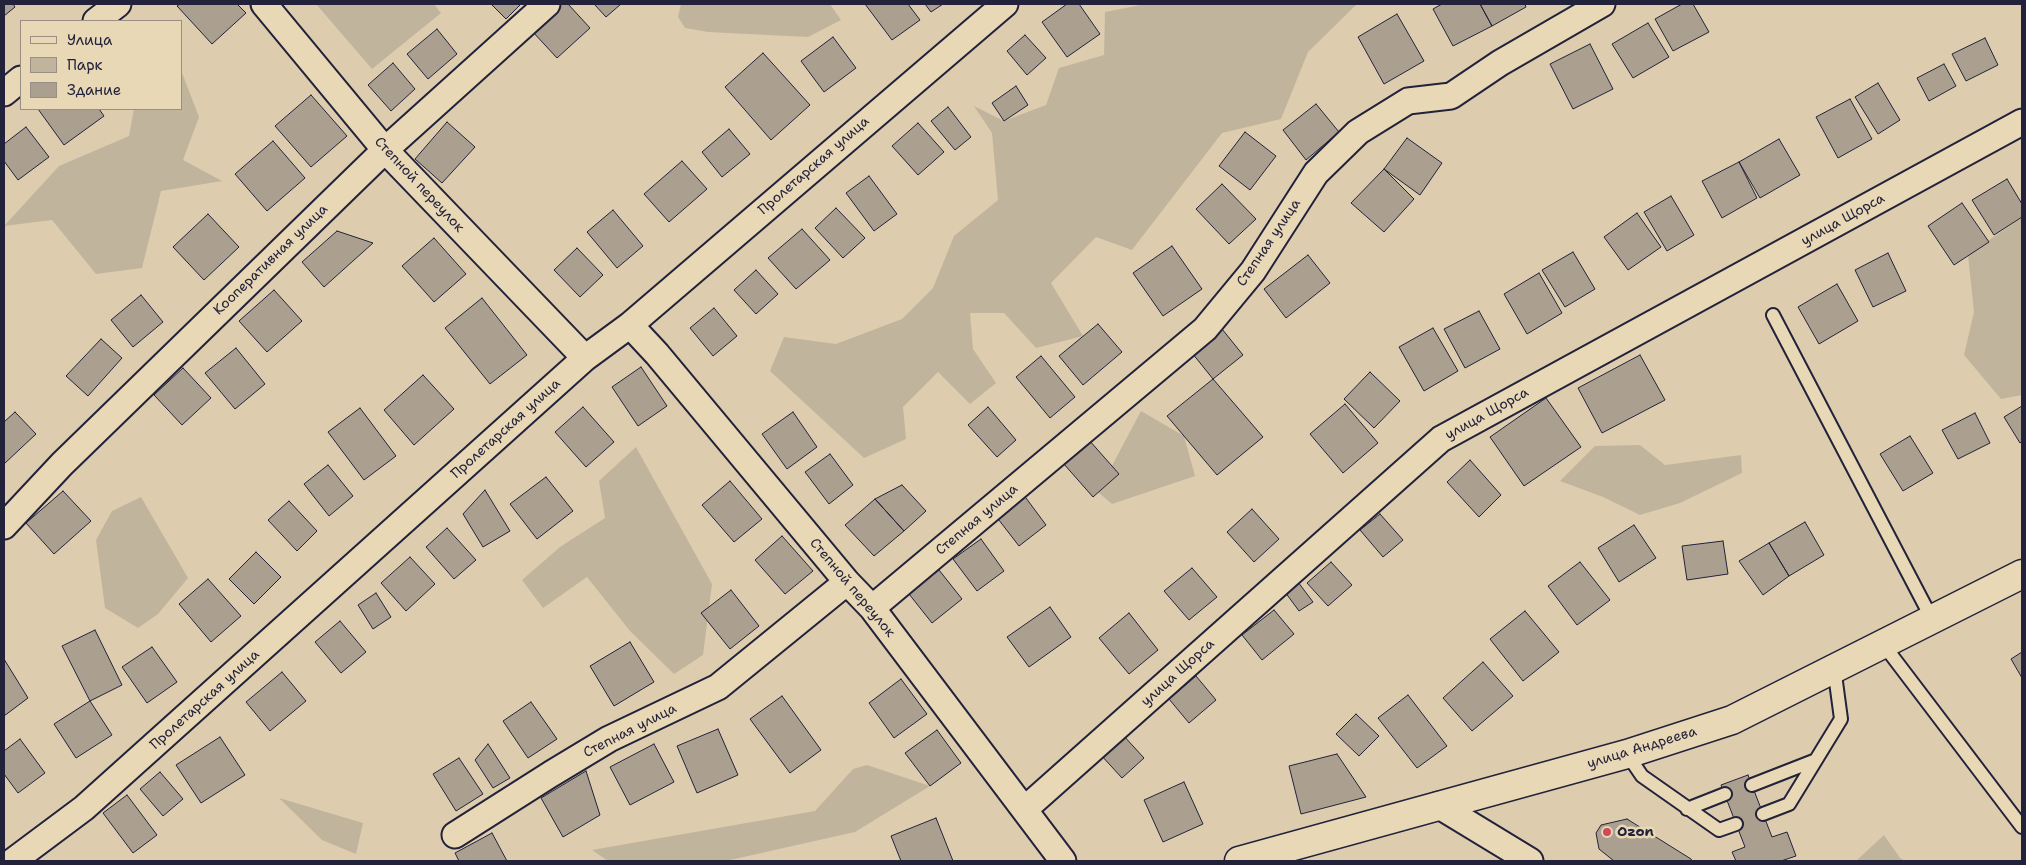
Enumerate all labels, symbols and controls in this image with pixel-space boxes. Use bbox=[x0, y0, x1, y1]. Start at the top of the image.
legend bbox=[20, 20, 182, 110]
text: Улица bbox=[67, 30, 112, 50]
text: Парк bbox=[67, 55, 103, 75]
text: Здание bbox=[67, 80, 121, 100]
street label: Пролетарская улица bbox=[755, 113, 873, 219]
street label: Степной переулок bbox=[371, 134, 467, 236]
street label: улица Щорса bbox=[1798, 190, 1888, 250]
street label: Степная улица bbox=[1233, 196, 1305, 290]
street label: Кооперативная улица bbox=[210, 201, 332, 319]
street label: Пролетарская улица bbox=[448, 375, 564, 483]
street label: улица Щорса bbox=[1442, 384, 1532, 444]
street label: Степная улица bbox=[933, 481, 1021, 559]
street label: Степной переулок bbox=[806, 535, 898, 641]
street label: улица Щорса bbox=[1138, 636, 1218, 710]
street label: Пролетарская улица bbox=[147, 646, 263, 754]
street label: Степная улица bbox=[581, 700, 679, 762]
street label: улица Андреева bbox=[1585, 723, 1699, 773]
place label: Ozon bbox=[1617, 824, 1654, 840]
marker: Ozon bbox=[1601, 826, 1613, 838]

